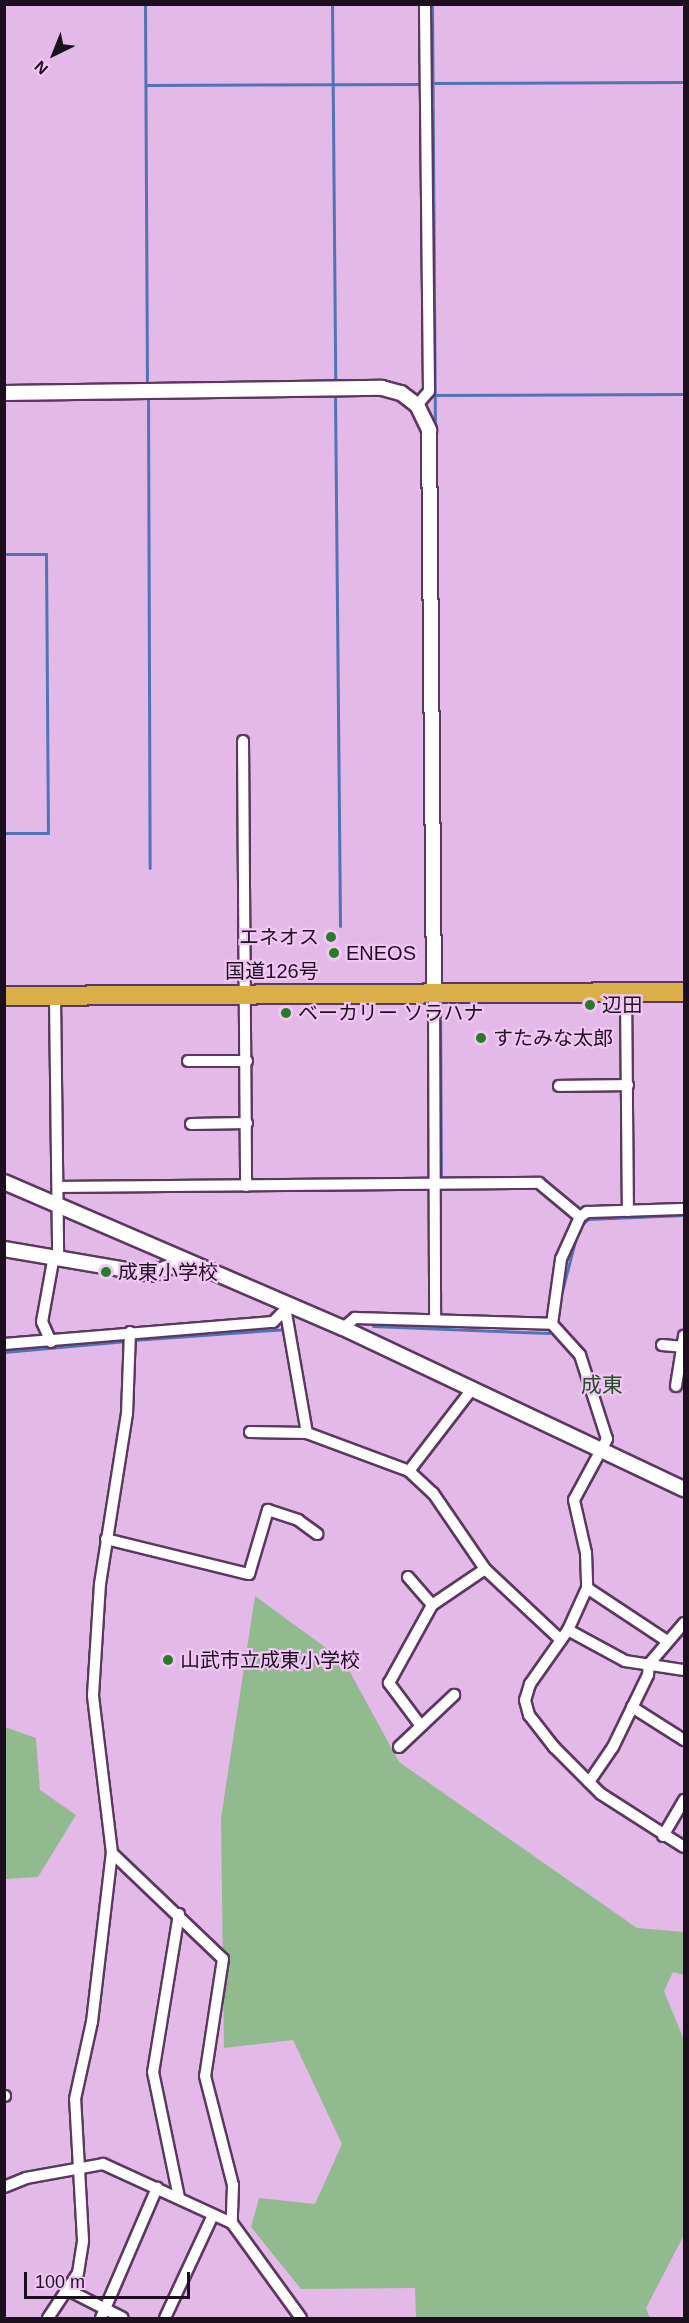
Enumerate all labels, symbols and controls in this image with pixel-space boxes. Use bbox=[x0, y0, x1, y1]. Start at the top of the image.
north arrow bbox=[24, 24, 84, 84]
text: N bbox=[31, 57, 51, 78]
place label: エネオス bbox=[239, 925, 319, 949]
marker: エネオス bbox=[324, 930, 338, 944]
place label: ENEOS bbox=[346, 941, 416, 965]
marker: ENEOS bbox=[327, 946, 341, 960]
street label: 国道126号 bbox=[225, 959, 319, 983]
place label: 辺田 bbox=[602, 993, 642, 1017]
marker: 辺田 bbox=[583, 998, 597, 1012]
place label: ベーカリー ソラハナ bbox=[298, 1001, 484, 1025]
marker: ベーカリー ソラハナ bbox=[279, 1006, 293, 1020]
place label: すたみな太郎 bbox=[493, 1026, 613, 1050]
marker: すたみな太郎 bbox=[474, 1031, 488, 1045]
place label: 成東小学校 bbox=[118, 1260, 218, 1284]
marker: 成東小学校 bbox=[99, 1265, 113, 1279]
district label: 成東 bbox=[581, 1372, 623, 1398]
place label: 山武市立成東小学校 bbox=[180, 1648, 360, 1672]
marker: 山武市立成東小学校 bbox=[161, 1653, 175, 1667]
scale bar bbox=[27, 2260, 194, 2298]
text: 100 m bbox=[35, 2272, 85, 2292]

